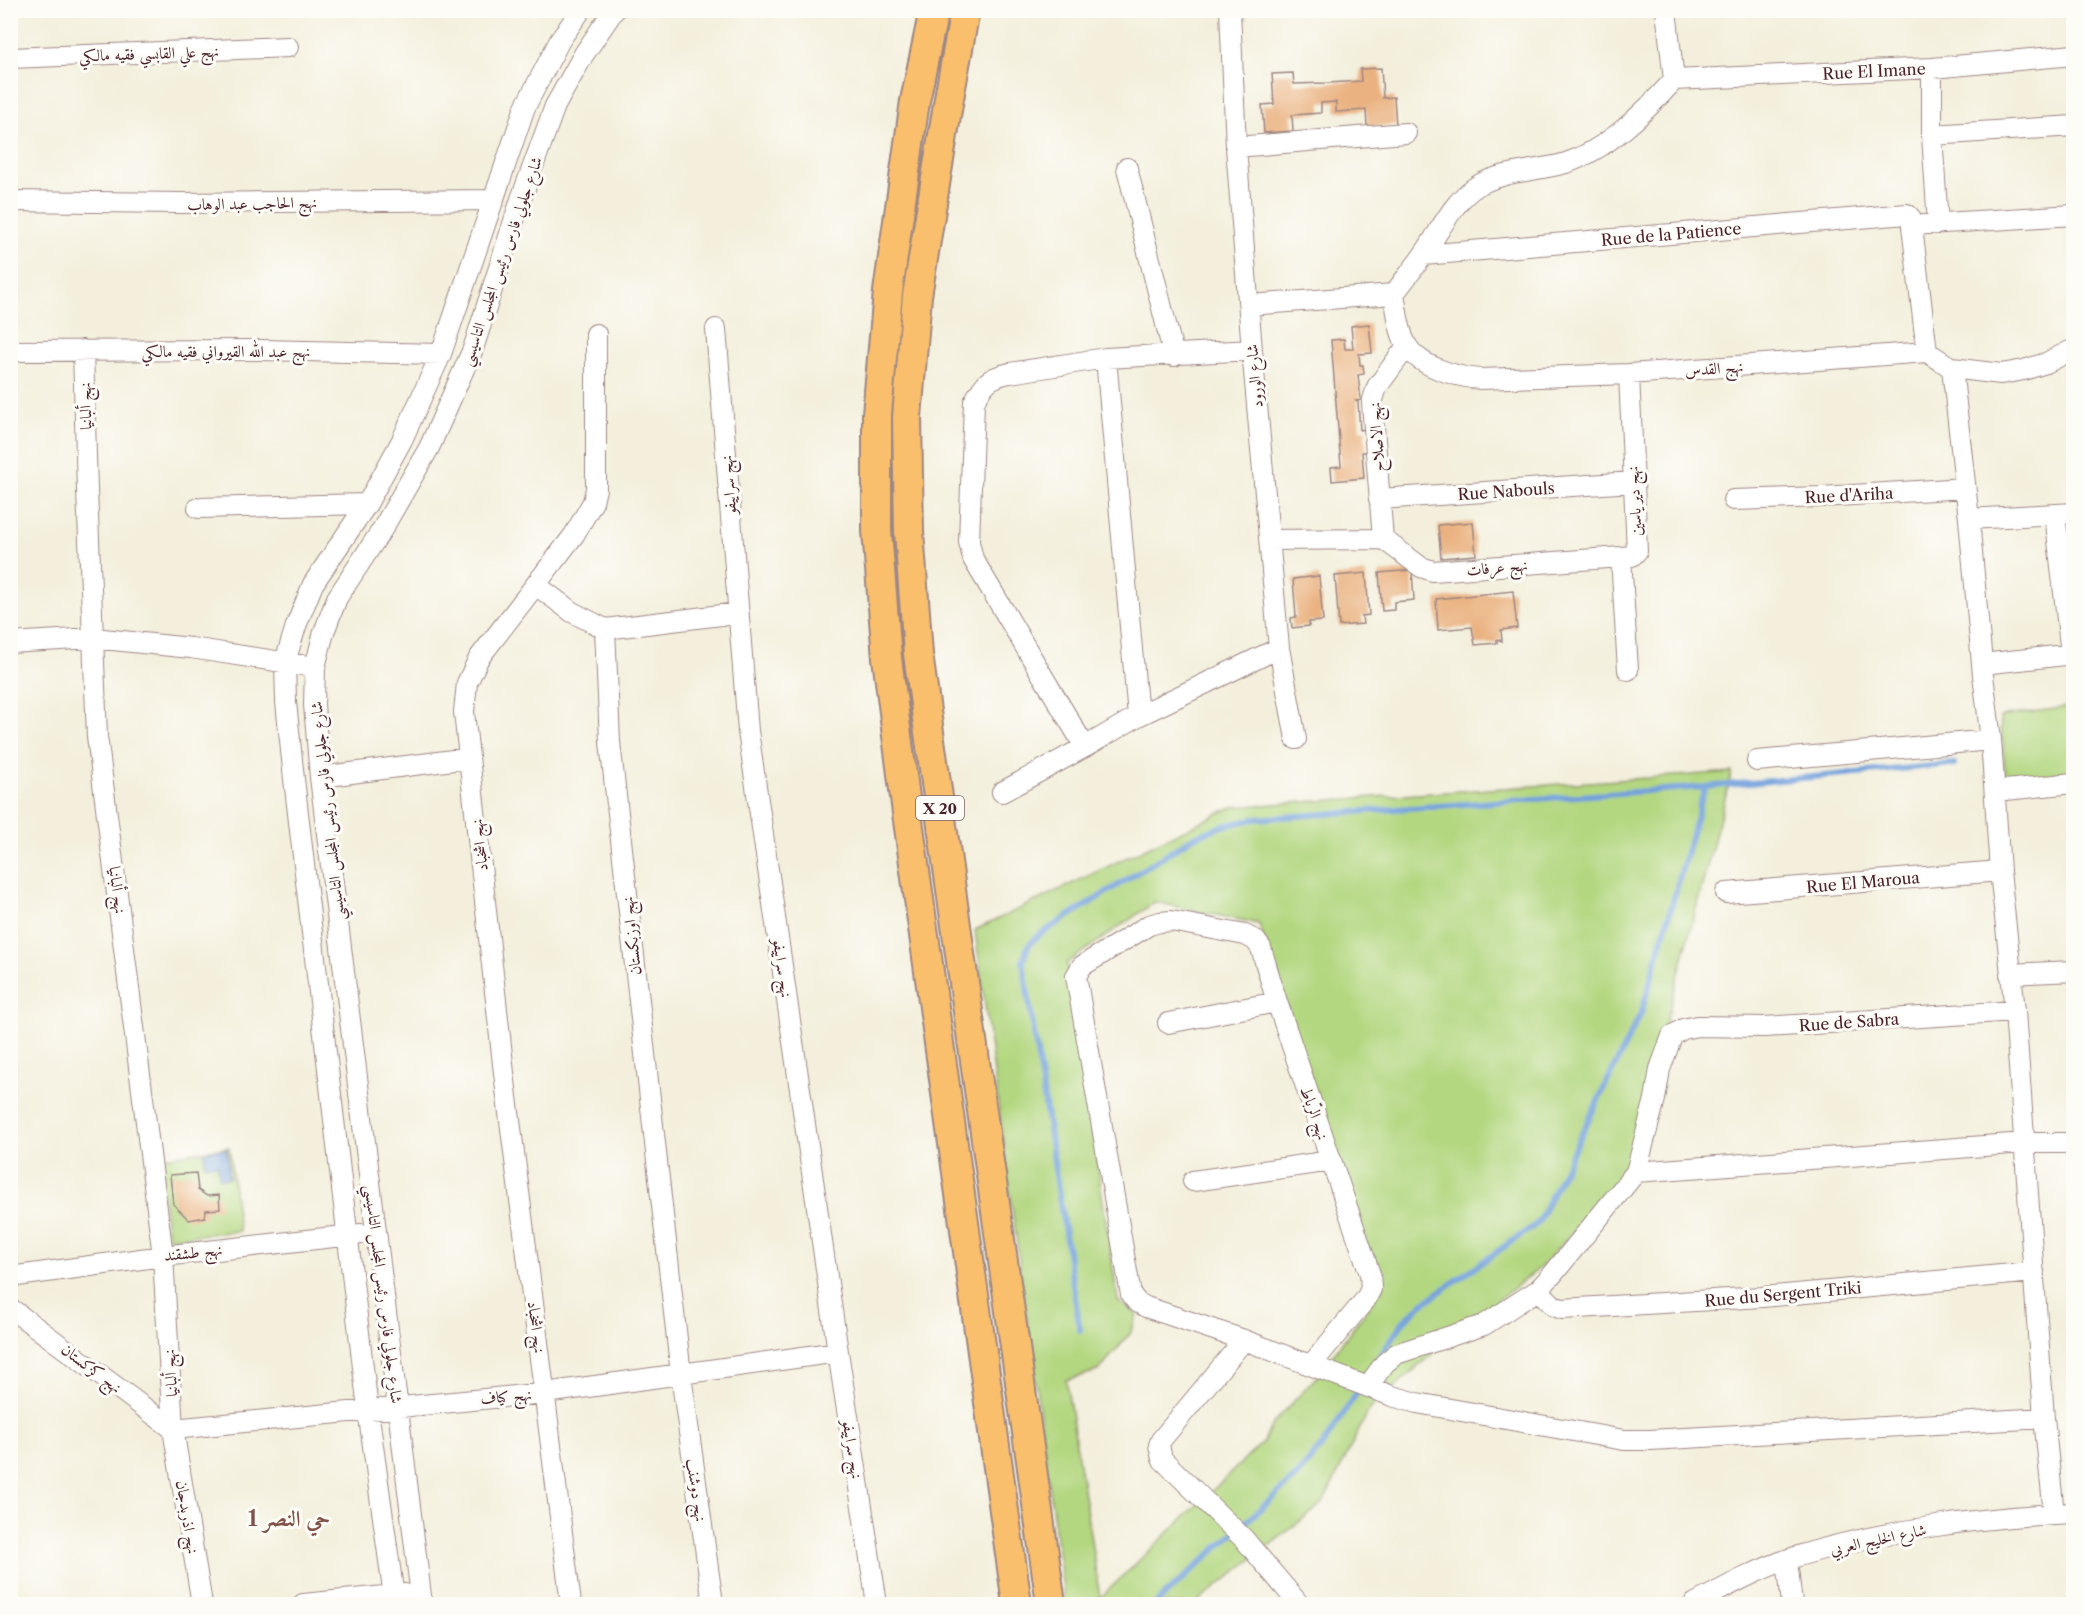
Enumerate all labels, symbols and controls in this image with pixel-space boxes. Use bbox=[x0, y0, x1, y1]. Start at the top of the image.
street label: نهج علي القابسي فقيه مالكي bbox=[79, 41, 220, 71]
street label: Rue El Imane bbox=[1822, 58, 1926, 84]
street label: شارع جلولي فارس رئيس المجلس التاسيسي bbox=[456, 154, 552, 370]
street label: نهج الحاجب عبد الوهاب bbox=[187, 192, 317, 219]
street label: Rue de la Patience bbox=[1600, 218, 1742, 250]
street label: نهج عبد الله القيرواني فقيه مالكي bbox=[142, 339, 310, 367]
street label: شارع الورود bbox=[1241, 343, 1271, 409]
street label: نهج القدس bbox=[1684, 356, 1744, 385]
street label: نهج ألبانيا bbox=[74, 382, 100, 430]
street label: نهج الاصلاح bbox=[1364, 401, 1393, 472]
street label: نهج سراييفو bbox=[716, 454, 745, 518]
street label: نهج دير ياسين bbox=[1622, 465, 1651, 536]
street label: Rue Nabouls bbox=[1457, 478, 1555, 504]
street label: Rue d'Ariha bbox=[1804, 483, 1894, 507]
street label: نهج عرفات bbox=[1466, 554, 1529, 585]
street label: شارع جلولي فارس رئيس المجلس التاسيسي bbox=[306, 700, 354, 921]
road number: X 20 bbox=[916, 796, 964, 820]
street label: نهج اشخباد bbox=[466, 817, 497, 872]
street label: نهج ألبانيا bbox=[100, 865, 132, 916]
street label: Rue El Maroua bbox=[1805, 867, 1921, 897]
street label: نهج اوزبكستان bbox=[617, 895, 650, 976]
street label: نهج سراييفو bbox=[764, 935, 797, 1000]
street label: Rue de Sabra bbox=[1798, 1008, 1900, 1035]
street label: نهج الرّباط bbox=[1292, 1083, 1334, 1144]
street label: شارع جلولي فارس رئيس المجلس التاسيسي bbox=[355, 1184, 407, 1405]
street label: نهج طشقند bbox=[163, 1239, 224, 1270]
street label: Rue du Sergent Triki bbox=[1704, 1277, 1862, 1311]
street label: نهج اشخباد bbox=[519, 1300, 550, 1355]
street label: نهج كزكستان bbox=[55, 1339, 126, 1401]
street label: نهج ألبانيا bbox=[158, 1348, 186, 1397]
street label: نهج كياف bbox=[479, 1384, 533, 1413]
street label: نهج سراييفو bbox=[833, 1416, 868, 1481]
street label: نهج دوشنب bbox=[678, 1457, 711, 1524]
street label: نهج اذربدجان bbox=[167, 1479, 204, 1556]
district label: حي النصر 1 bbox=[248, 1505, 330, 1537]
street label: شارع الخليج العربي bbox=[1828, 1519, 1929, 1564]

